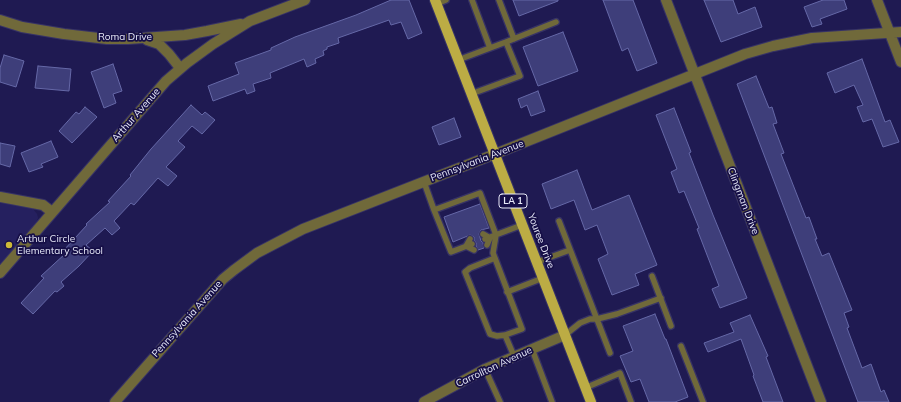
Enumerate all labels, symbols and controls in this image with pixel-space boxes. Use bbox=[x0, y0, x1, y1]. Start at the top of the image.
street label: Roma Drive bbox=[98, 31, 152, 43]
street label: Arthur Avenue bbox=[109, 86, 163, 144]
street label: Pennsylvania Avenue bbox=[429, 138, 525, 184]
street label: Clingman Drive bbox=[725, 166, 761, 236]
road number: LA 1 bbox=[499, 194, 527, 208]
street label: Youree Drive bbox=[525, 212, 557, 270]
place label: Arthur Circle Elementary School bbox=[17, 233, 103, 256]
marker: Arthur Circle Elementary School bbox=[4, 240, 14, 250]
street label: Pennsylvania Avenue bbox=[149, 278, 225, 360]
street label: Carrollton Avenue bbox=[454, 344, 534, 390]

